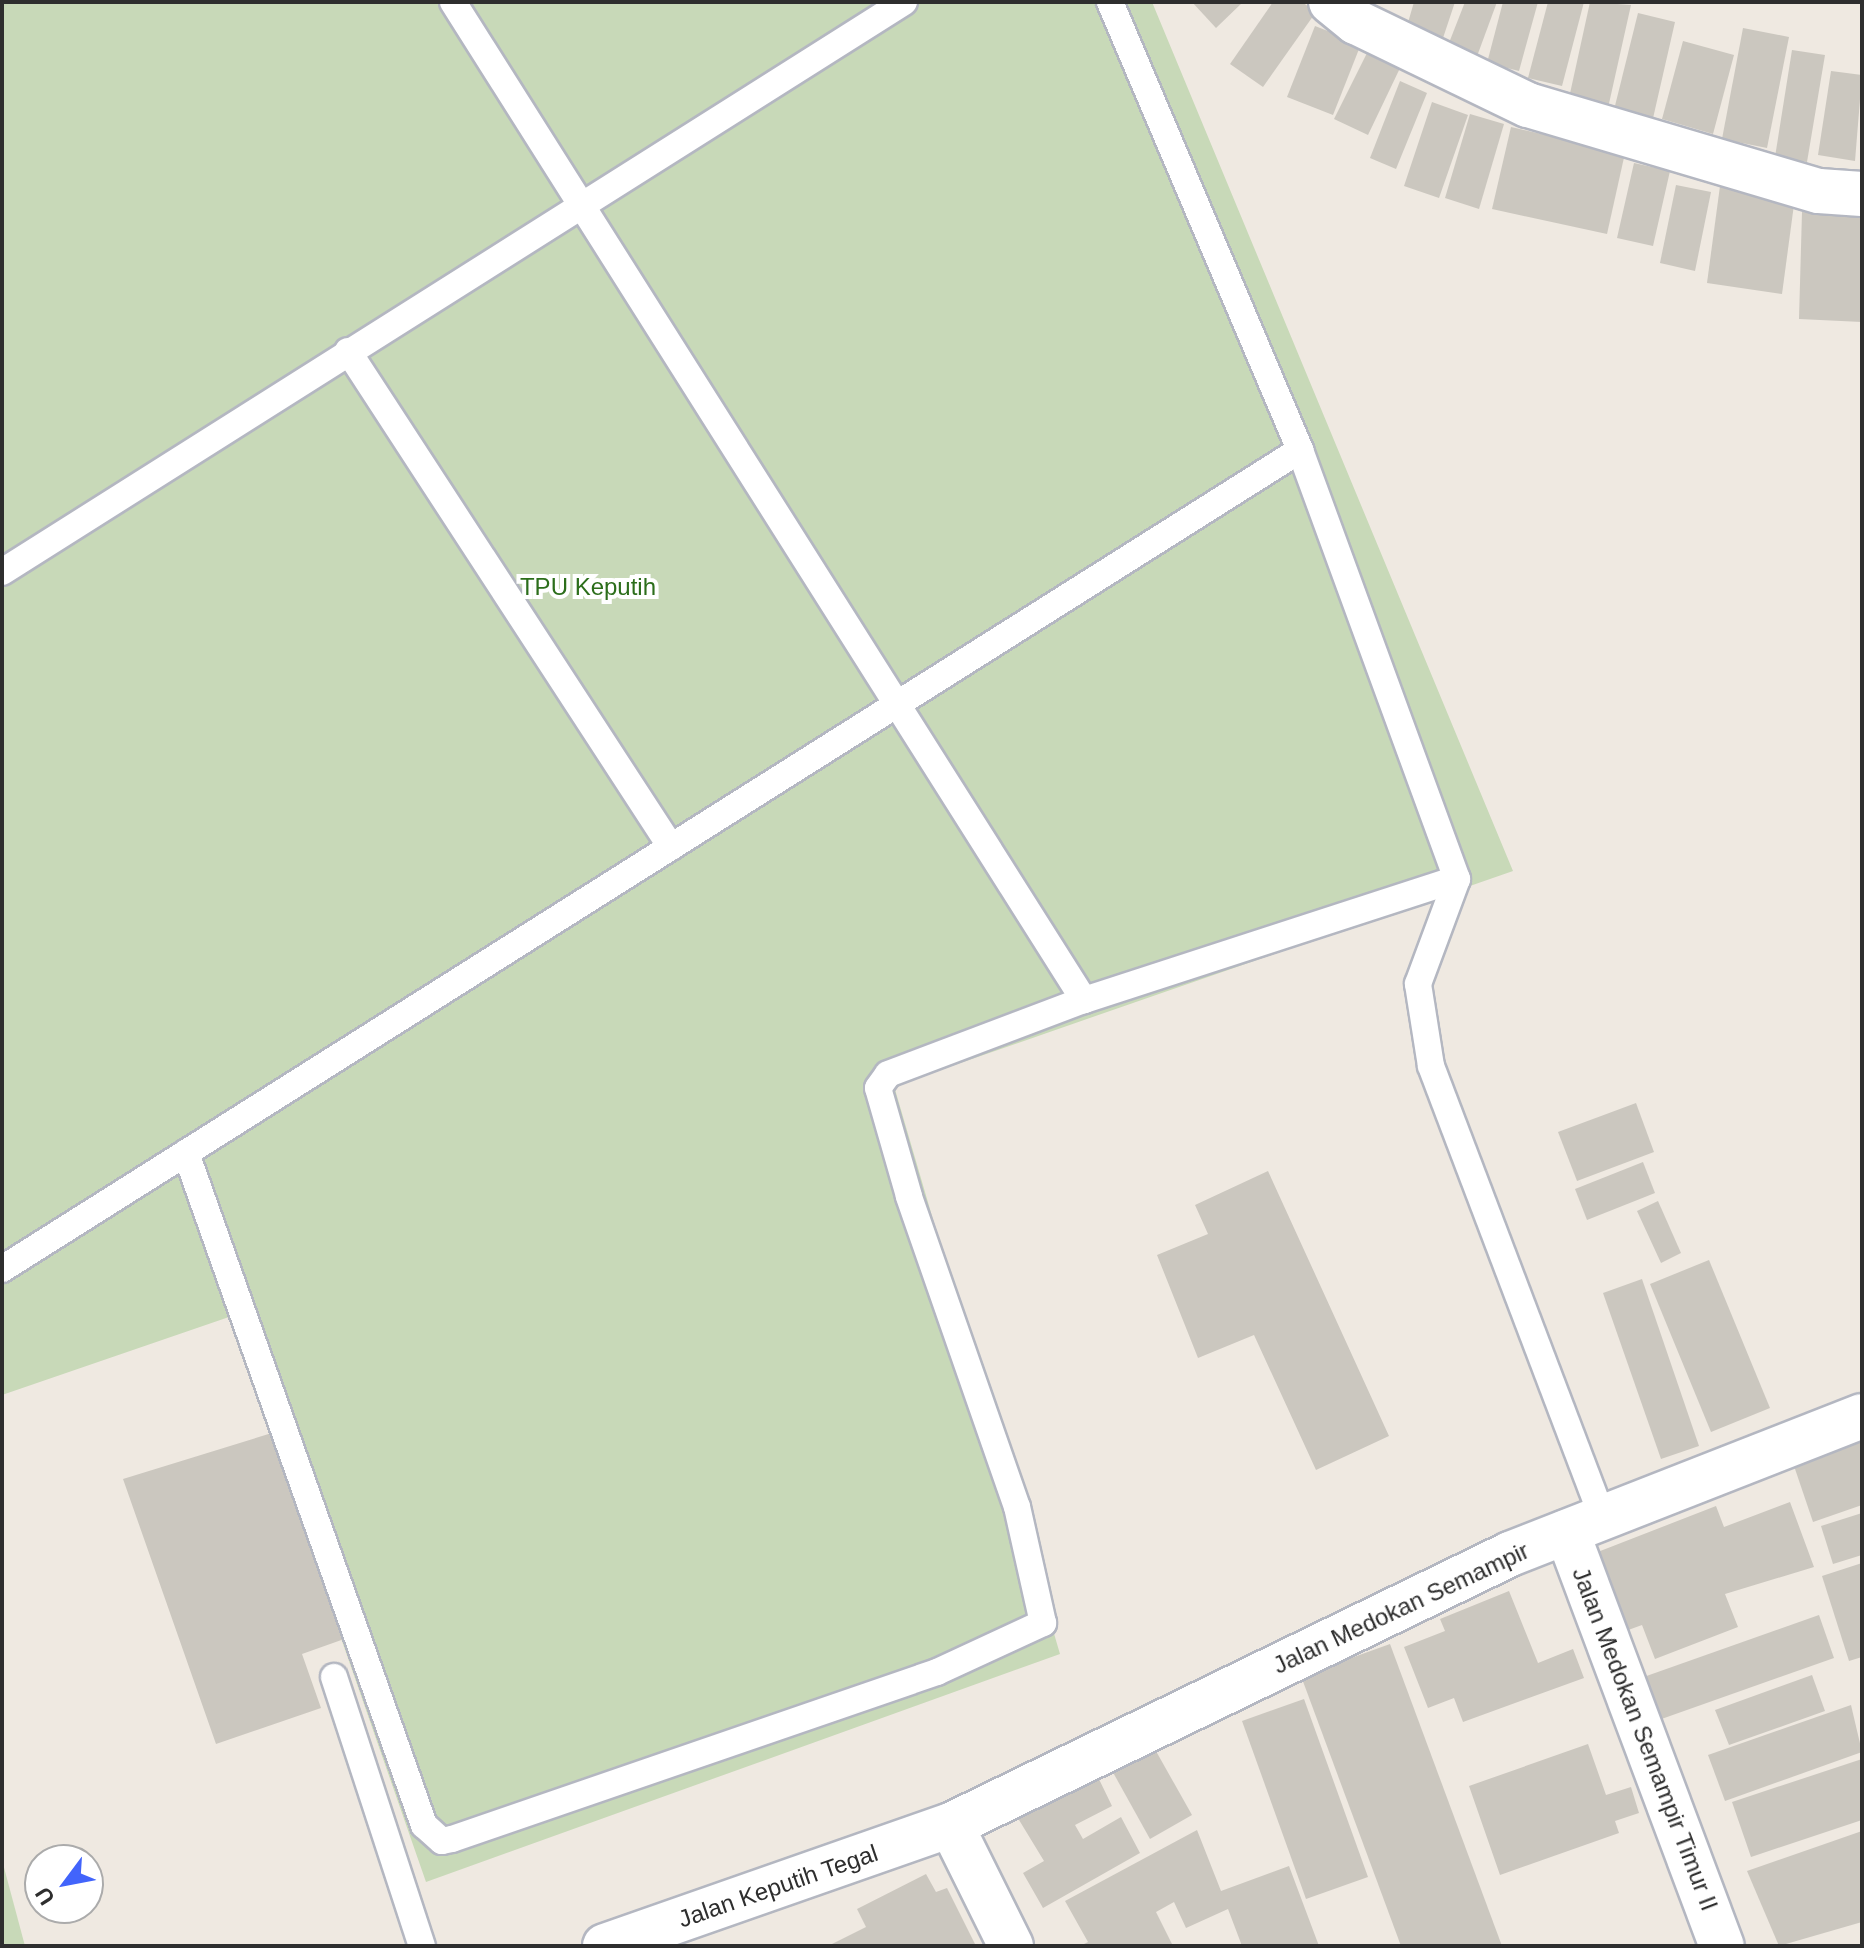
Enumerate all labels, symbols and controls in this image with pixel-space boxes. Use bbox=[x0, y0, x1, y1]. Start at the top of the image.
park label: TPU Keputih bbox=[520, 573, 656, 601]
street label: Jalan Medokan Semampir bbox=[1269, 1536, 1533, 1680]
street label: Jalan Medokan Semampir Timur II bbox=[1566, 1563, 1724, 1915]
street label: Jalan Keputih Tegal bbox=[674, 1838, 882, 1934]
north arrow bbox=[24, 1844, 104, 1924]
text: U bbox=[30, 1883, 60, 1909]

